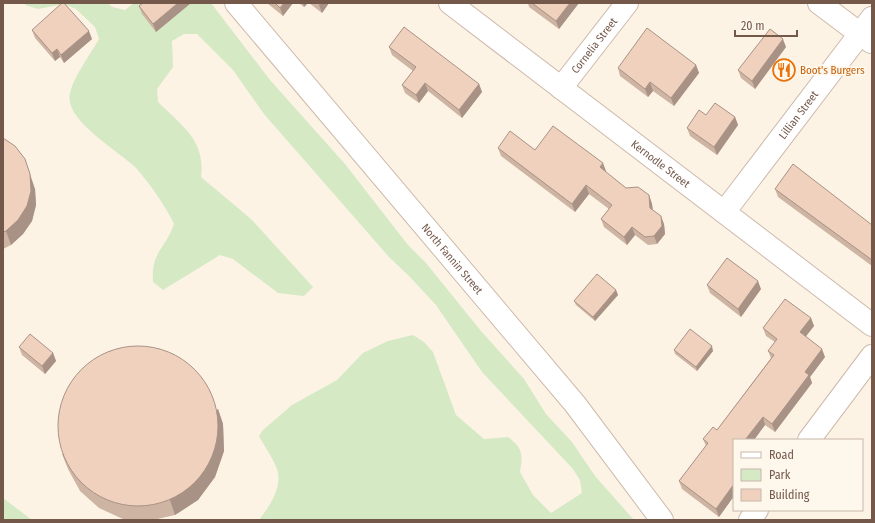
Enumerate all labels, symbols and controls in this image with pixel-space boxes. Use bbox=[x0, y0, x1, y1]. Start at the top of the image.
scale bar bbox=[735, 12, 797, 38]
street label: Cornelia Street bbox=[569, 15, 620, 76]
text: 20 m bbox=[741, 19, 765, 33]
restaurant icon: Boot's Burgers bbox=[771, 57, 797, 83]
place label: Boot's Burgers bbox=[800, 64, 865, 77]
street label: Lillian Street bbox=[776, 88, 821, 142]
street label: Kernodle Street bbox=[628, 138, 693, 191]
street label: North Fannin Street bbox=[419, 221, 485, 297]
legend bbox=[733, 439, 863, 511]
text: Road bbox=[769, 448, 794, 462]
text: Park bbox=[769, 468, 791, 482]
text: Building bbox=[769, 488, 810, 502]

